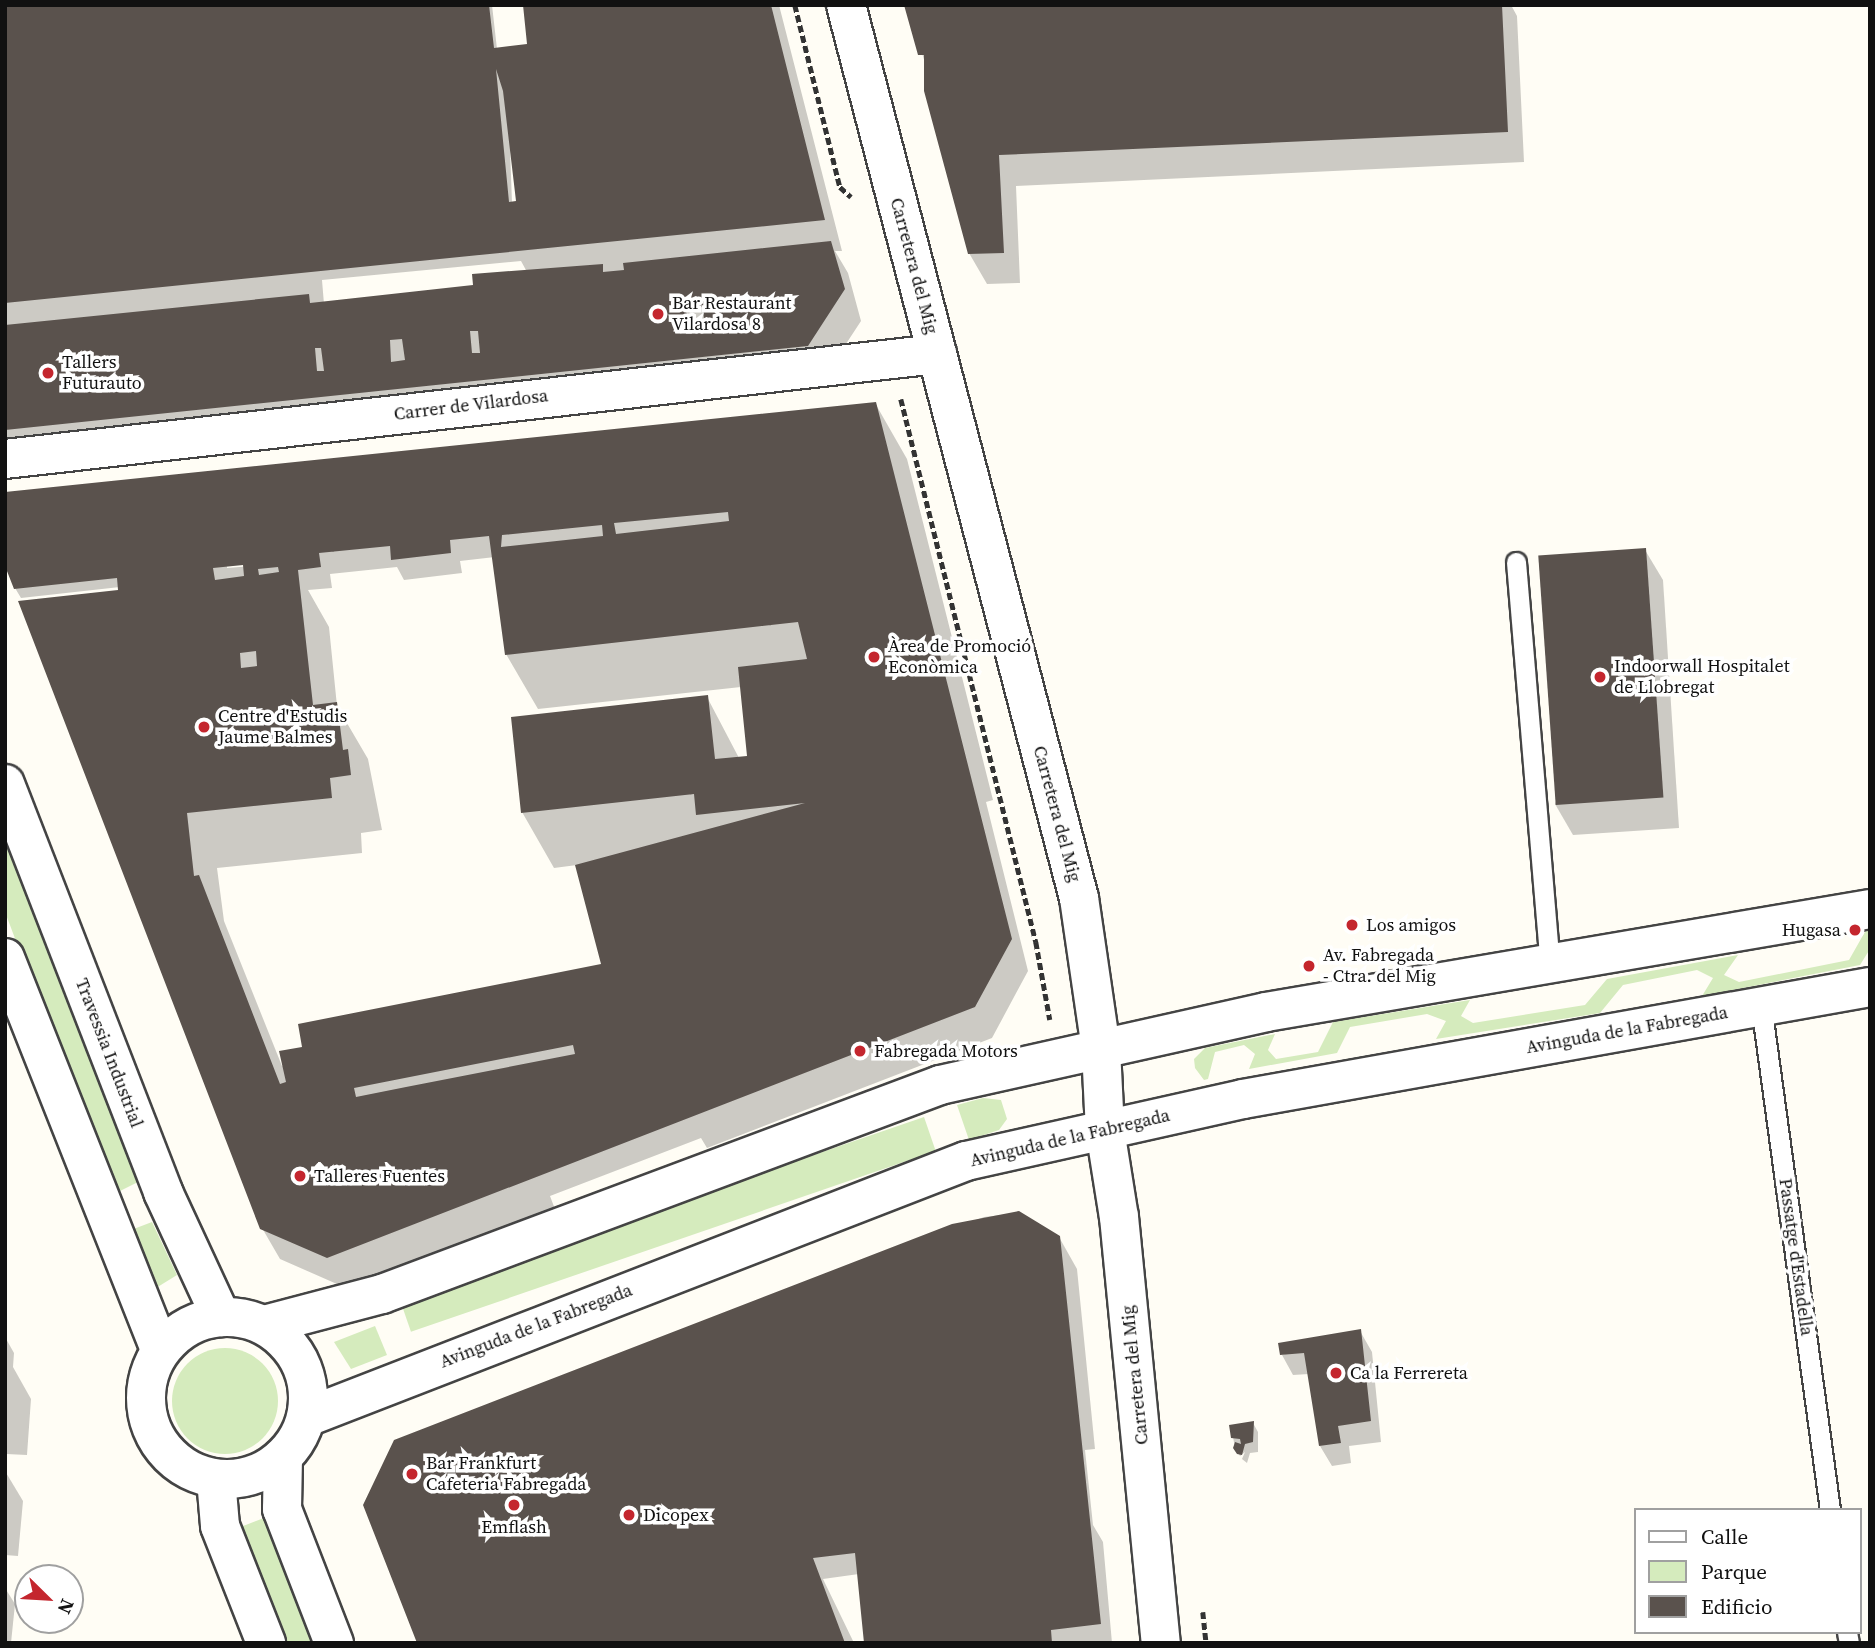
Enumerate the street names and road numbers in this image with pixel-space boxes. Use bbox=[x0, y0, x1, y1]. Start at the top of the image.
street label: Carretera del Mig bbox=[885, 196, 943, 336]
street label: Carrer de Vilardosa bbox=[392, 385, 550, 425]
street label: Carretera del Mig bbox=[1028, 744, 1086, 884]
street label: Travessia Industrial bbox=[71, 975, 147, 1131]
street label: Avinguda de la Fabregada bbox=[1524, 1002, 1730, 1058]
street label: Avinguda de la Fabregada bbox=[968, 1104, 1172, 1172]
street label: Passatge d'Estadella bbox=[1774, 1177, 1818, 1337]
street label: Avinguda de la Fabregada bbox=[437, 1279, 635, 1373]
street label: Carretera del Mig bbox=[1117, 1304, 1153, 1446]

